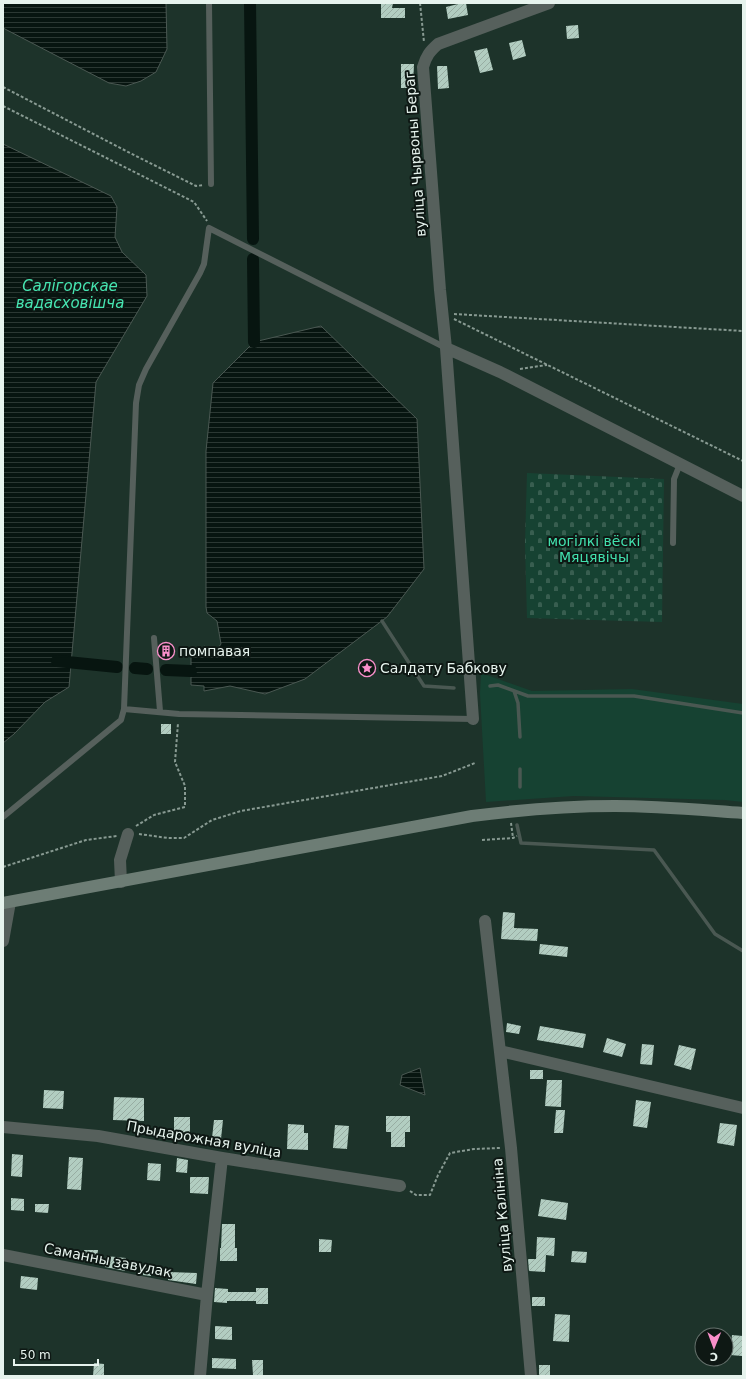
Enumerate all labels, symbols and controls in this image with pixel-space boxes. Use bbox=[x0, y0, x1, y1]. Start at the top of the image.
street label: вуліца Чырвоны Бераг bbox=[401, 71, 429, 237]
water label: Салігорскае вадасховішча bbox=[16, 277, 124, 312]
park label: могілкі вёскі Мяцявічы bbox=[547, 533, 641, 565]
building icon: помпавая bbox=[156, 641, 176, 661]
place label: помпавая bbox=[179, 643, 250, 659]
place icon: Салдату Бабкову bbox=[357, 658, 377, 678]
place label: Салдату Бабкову bbox=[380, 660, 507, 676]
street label: Прыдарожная вуліца bbox=[125, 1117, 283, 1161]
street label: вуліца Калініна bbox=[489, 1157, 515, 1273]
street label: Саманны завулак bbox=[43, 1240, 173, 1280]
north arrow bbox=[694, 1327, 734, 1367]
scale bar bbox=[14, 1341, 98, 1367]
text: 50 m bbox=[20, 1348, 51, 1362]
text: С bbox=[710, 1350, 718, 1363]

